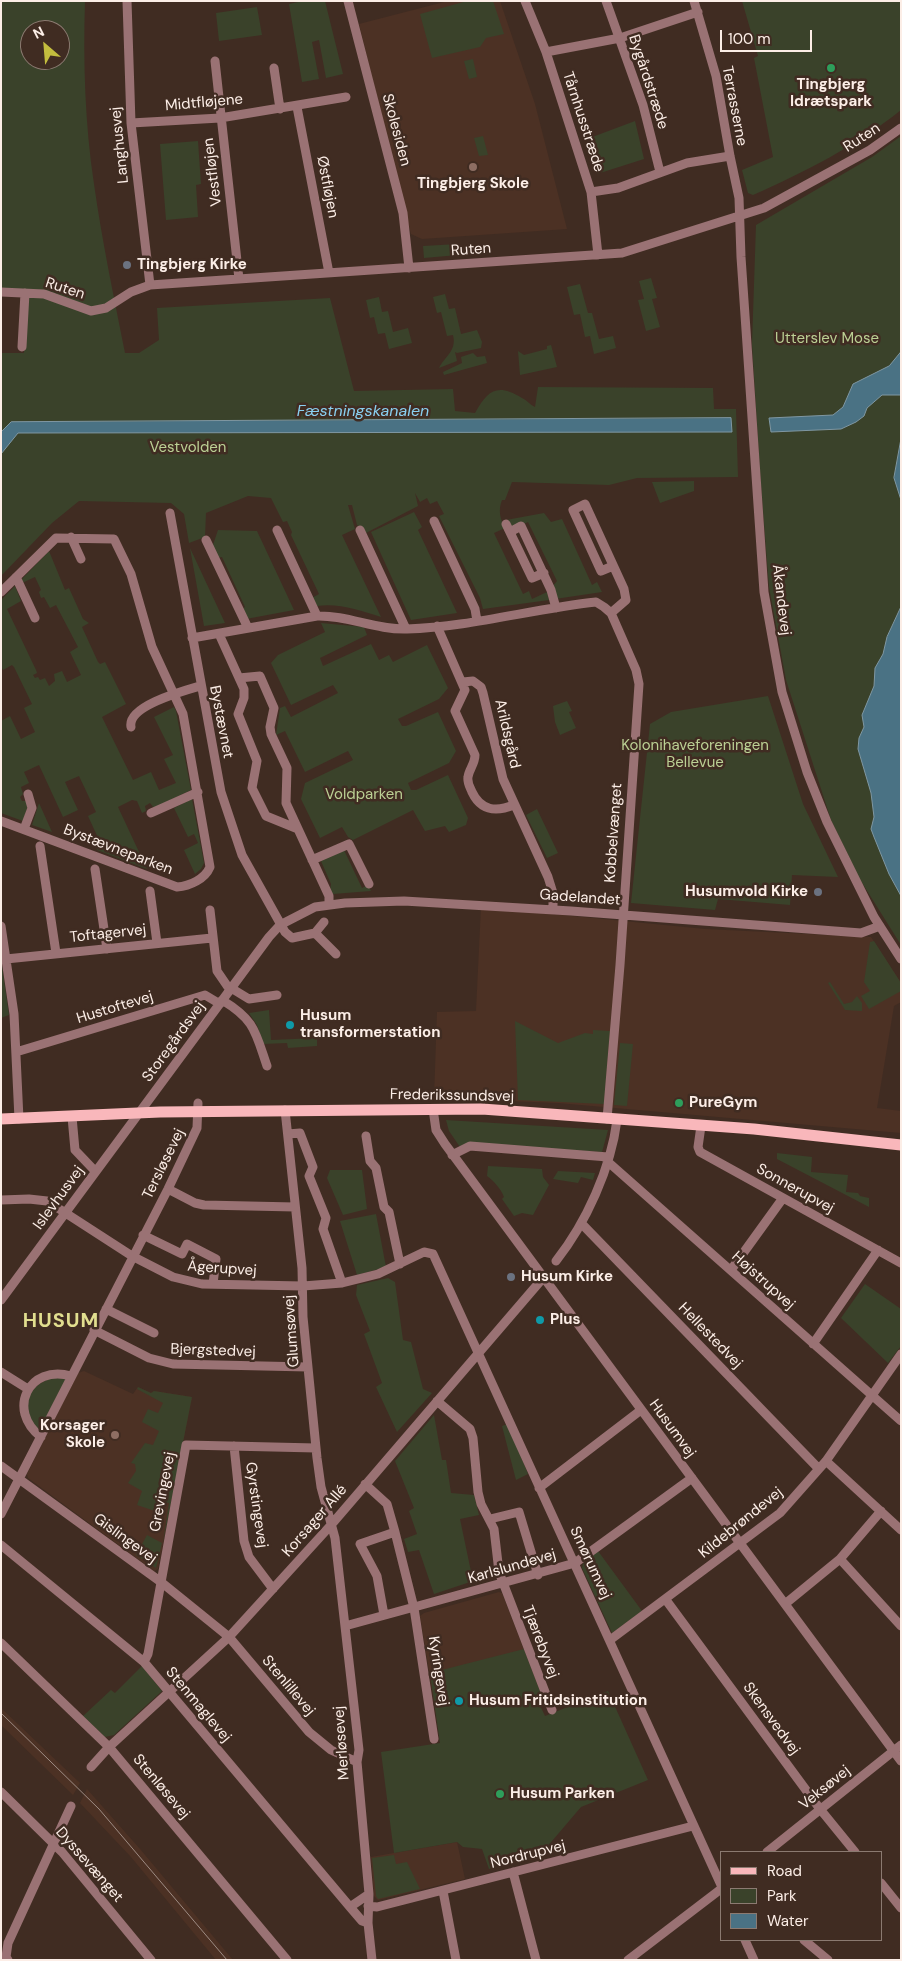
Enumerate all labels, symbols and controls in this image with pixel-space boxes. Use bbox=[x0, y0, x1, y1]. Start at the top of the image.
north arrow bbox=[20, 20, 70, 70]
scale bar bbox=[722, 20, 814, 52]
text: N bbox=[30, 22, 47, 43]
text: 100 m bbox=[728, 29, 771, 49]
street label: Bygårdstræde bbox=[624, 32, 672, 132]
marker: Tingbjerg Idrætspark bbox=[825, 62, 837, 74]
street label: Terrasserne bbox=[717, 64, 751, 148]
street label: Tårnhusstræde bbox=[558, 69, 608, 175]
place label: Tingbjerg Idrætspark bbox=[790, 76, 872, 111]
street label: Midtfløjene bbox=[164, 91, 244, 115]
street label: Skolesiden bbox=[378, 92, 414, 168]
street label: Langhusvej bbox=[107, 106, 133, 184]
street label: Ruten bbox=[840, 119, 884, 157]
street label: Vestfløjen bbox=[200, 137, 226, 207]
street label: Østfløjen bbox=[312, 154, 342, 220]
marker: Tingbjerg Skole bbox=[467, 161, 479, 173]
place label: Tingbjerg Skole bbox=[417, 175, 529, 193]
street label: Ruten bbox=[450, 240, 492, 260]
place label: Tingbjerg Kirke bbox=[137, 256, 247, 274]
marker: Tingbjerg Kirke bbox=[121, 259, 133, 271]
street label: Ruten bbox=[43, 274, 87, 304]
park label: Utterslev Mose bbox=[775, 330, 879, 348]
water label: Fæstningskanalen bbox=[297, 402, 429, 422]
park label: Vestvolden bbox=[150, 439, 226, 457]
street label: Åkandevej bbox=[768, 563, 794, 637]
street label: Bystævnet bbox=[205, 684, 237, 760]
street label: Arildsgård bbox=[490, 698, 524, 770]
park label: Kolonihaveforeningen Bellevue bbox=[621, 737, 769, 772]
street label: Kobbelvænget bbox=[602, 783, 626, 883]
park label: Voldparken bbox=[325, 786, 403, 804]
street label: Bystævneparken bbox=[61, 821, 175, 879]
place label: Husumvold Kirke bbox=[685, 883, 808, 901]
street label: Gadelandet bbox=[539, 886, 621, 910]
marker: Husumvold Kirke bbox=[812, 886, 824, 898]
street label: Toftagervej bbox=[69, 921, 147, 947]
street label: Hustoftevej bbox=[74, 988, 156, 1028]
street label: Storegårdsvej bbox=[139, 998, 209, 1086]
place label: Husum transformerstation bbox=[300, 1007, 440, 1042]
marker: Husum transformerstation bbox=[284, 1019, 296, 1031]
street label: Frederikssundsvej bbox=[390, 1086, 514, 1106]
place label: PureGym bbox=[689, 1094, 757, 1112]
marker: PureGym bbox=[673, 1097, 685, 1109]
street label: Tersløsevej bbox=[139, 1126, 189, 1202]
street label: Sonnerupvej bbox=[753, 1160, 837, 1218]
street label: Islevhusvej bbox=[30, 1163, 88, 1233]
street label: Højstrupvej bbox=[728, 1248, 798, 1314]
street label: Ågerupvej bbox=[187, 1258, 257, 1280]
place label: Husum Kirke bbox=[521, 1268, 613, 1286]
marker: Husum Kirke bbox=[505, 1271, 517, 1283]
street label: Glumsøvej bbox=[280, 1294, 304, 1368]
street label: Hellestedvej bbox=[674, 1299, 746, 1373]
district label: HUSUM bbox=[22, 1310, 100, 1334]
place label: Plus bbox=[550, 1311, 580, 1329]
marker: Plus bbox=[534, 1314, 546, 1326]
street label: Bjergstedvej bbox=[170, 1341, 256, 1361]
street label: Husumvej bbox=[645, 1396, 699, 1462]
place label: Korsager Skole bbox=[40, 1417, 105, 1452]
marker: Korsager Skole bbox=[109, 1429, 121, 1441]
street label: Grevingevej bbox=[146, 1451, 180, 1533]
street label: Gyrstingevej bbox=[241, 1461, 271, 1549]
street label: Korsager Allé bbox=[279, 1481, 351, 1561]
street label: Kildebrøndevej bbox=[695, 1484, 787, 1562]
street label: Gislingevej bbox=[90, 1510, 160, 1568]
street label: Smørumvej bbox=[565, 1524, 615, 1602]
street label: Karlslundevej bbox=[466, 1546, 558, 1588]
street label: Tjærebyvej bbox=[518, 1603, 562, 1681]
street label: Kyringevej bbox=[424, 1635, 452, 1707]
street label: Stenlillevej bbox=[258, 1652, 318, 1720]
street label: Stenmaglevej bbox=[161, 1664, 235, 1746]
street label: Skensvedvej bbox=[739, 1679, 803, 1759]
place label: Husum Fritidsinstitution bbox=[469, 1692, 647, 1710]
marker: Husum Fritidsinstitution bbox=[453, 1695, 465, 1707]
street label: Merløsevej bbox=[330, 1705, 354, 1781]
street label: Stenløsevej bbox=[129, 1751, 193, 1823]
street label: Veksøvej bbox=[796, 1762, 854, 1814]
place label: Husum Parken bbox=[510, 1785, 615, 1803]
marker: Husum Parken bbox=[494, 1788, 506, 1800]
street label: Dyssevænget bbox=[52, 1824, 126, 1906]
street label: Nordrupvej bbox=[489, 1837, 567, 1873]
legend bbox=[720, 1851, 882, 1941]
text: Road bbox=[767, 1861, 802, 1881]
text: Park bbox=[767, 1886, 797, 1906]
text: Water bbox=[767, 1911, 808, 1931]

